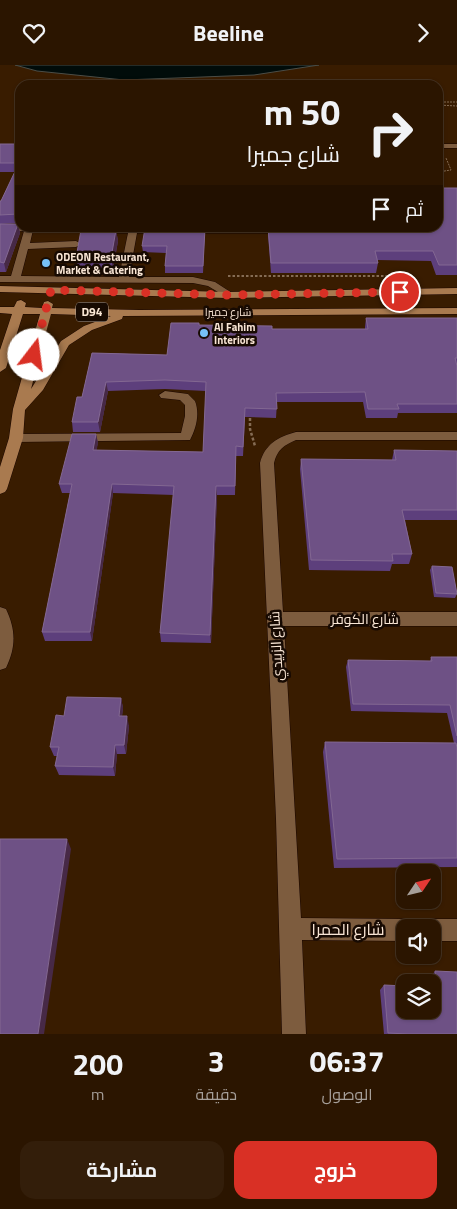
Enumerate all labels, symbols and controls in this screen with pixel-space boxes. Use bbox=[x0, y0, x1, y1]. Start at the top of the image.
text: Beeline bbox=[193, 16, 264, 50]
icon: heart bbox=[20, 19, 48, 47]
icon: forward bbox=[409, 19, 437, 47]
text: 50 m bbox=[264, 85, 340, 139]
icon: right bbox=[358, 100, 423, 165]
text: شارع جميرا bbox=[246, 137, 340, 171]
text: ثم bbox=[405, 194, 423, 223]
icon: arrive bbox=[367, 195, 395, 223]
place label: ODEON Restaurant, Market & Catering bbox=[56, 249, 149, 278]
marker: ODEON Restaurant, Market & Catering bbox=[40, 257, 52, 269]
pin bbox=[379, 271, 421, 313]
icon: arrive bbox=[386, 278, 414, 306]
road number: D94 bbox=[76, 303, 108, 321]
street label: شارع جميرا bbox=[205, 304, 251, 320]
place label: Al Fahim Interiors bbox=[214, 319, 255, 348]
marker: Al Fahim Interiors bbox=[198, 327, 210, 339]
position arrow bbox=[7.0, 328, 59.0, 380]
street label: شارع الكوفر bbox=[330, 608, 399, 629]
street label: شارع الزبيدي bbox=[263, 610, 290, 681]
north arrow bbox=[396, 864, 441, 909]
map controls bbox=[396, 864, 441, 1019]
street label: شارع الحمرا bbox=[312, 917, 384, 941]
button: sound bbox=[396, 919, 441, 964]
button: layers bbox=[396, 974, 441, 1019]
text: 3 bbox=[208, 1038, 225, 1084]
text: 06:37 bbox=[310, 1038, 384, 1084]
text: 200 bbox=[73, 1041, 123, 1087]
text: m bbox=[91, 1082, 104, 1106]
text: دقيقة bbox=[195, 1082, 237, 1106]
text: الوصول bbox=[322, 1082, 373, 1106]
button: مشاركة bbox=[20, 1141, 224, 1199]
button: خروج bbox=[234, 1141, 437, 1199]

